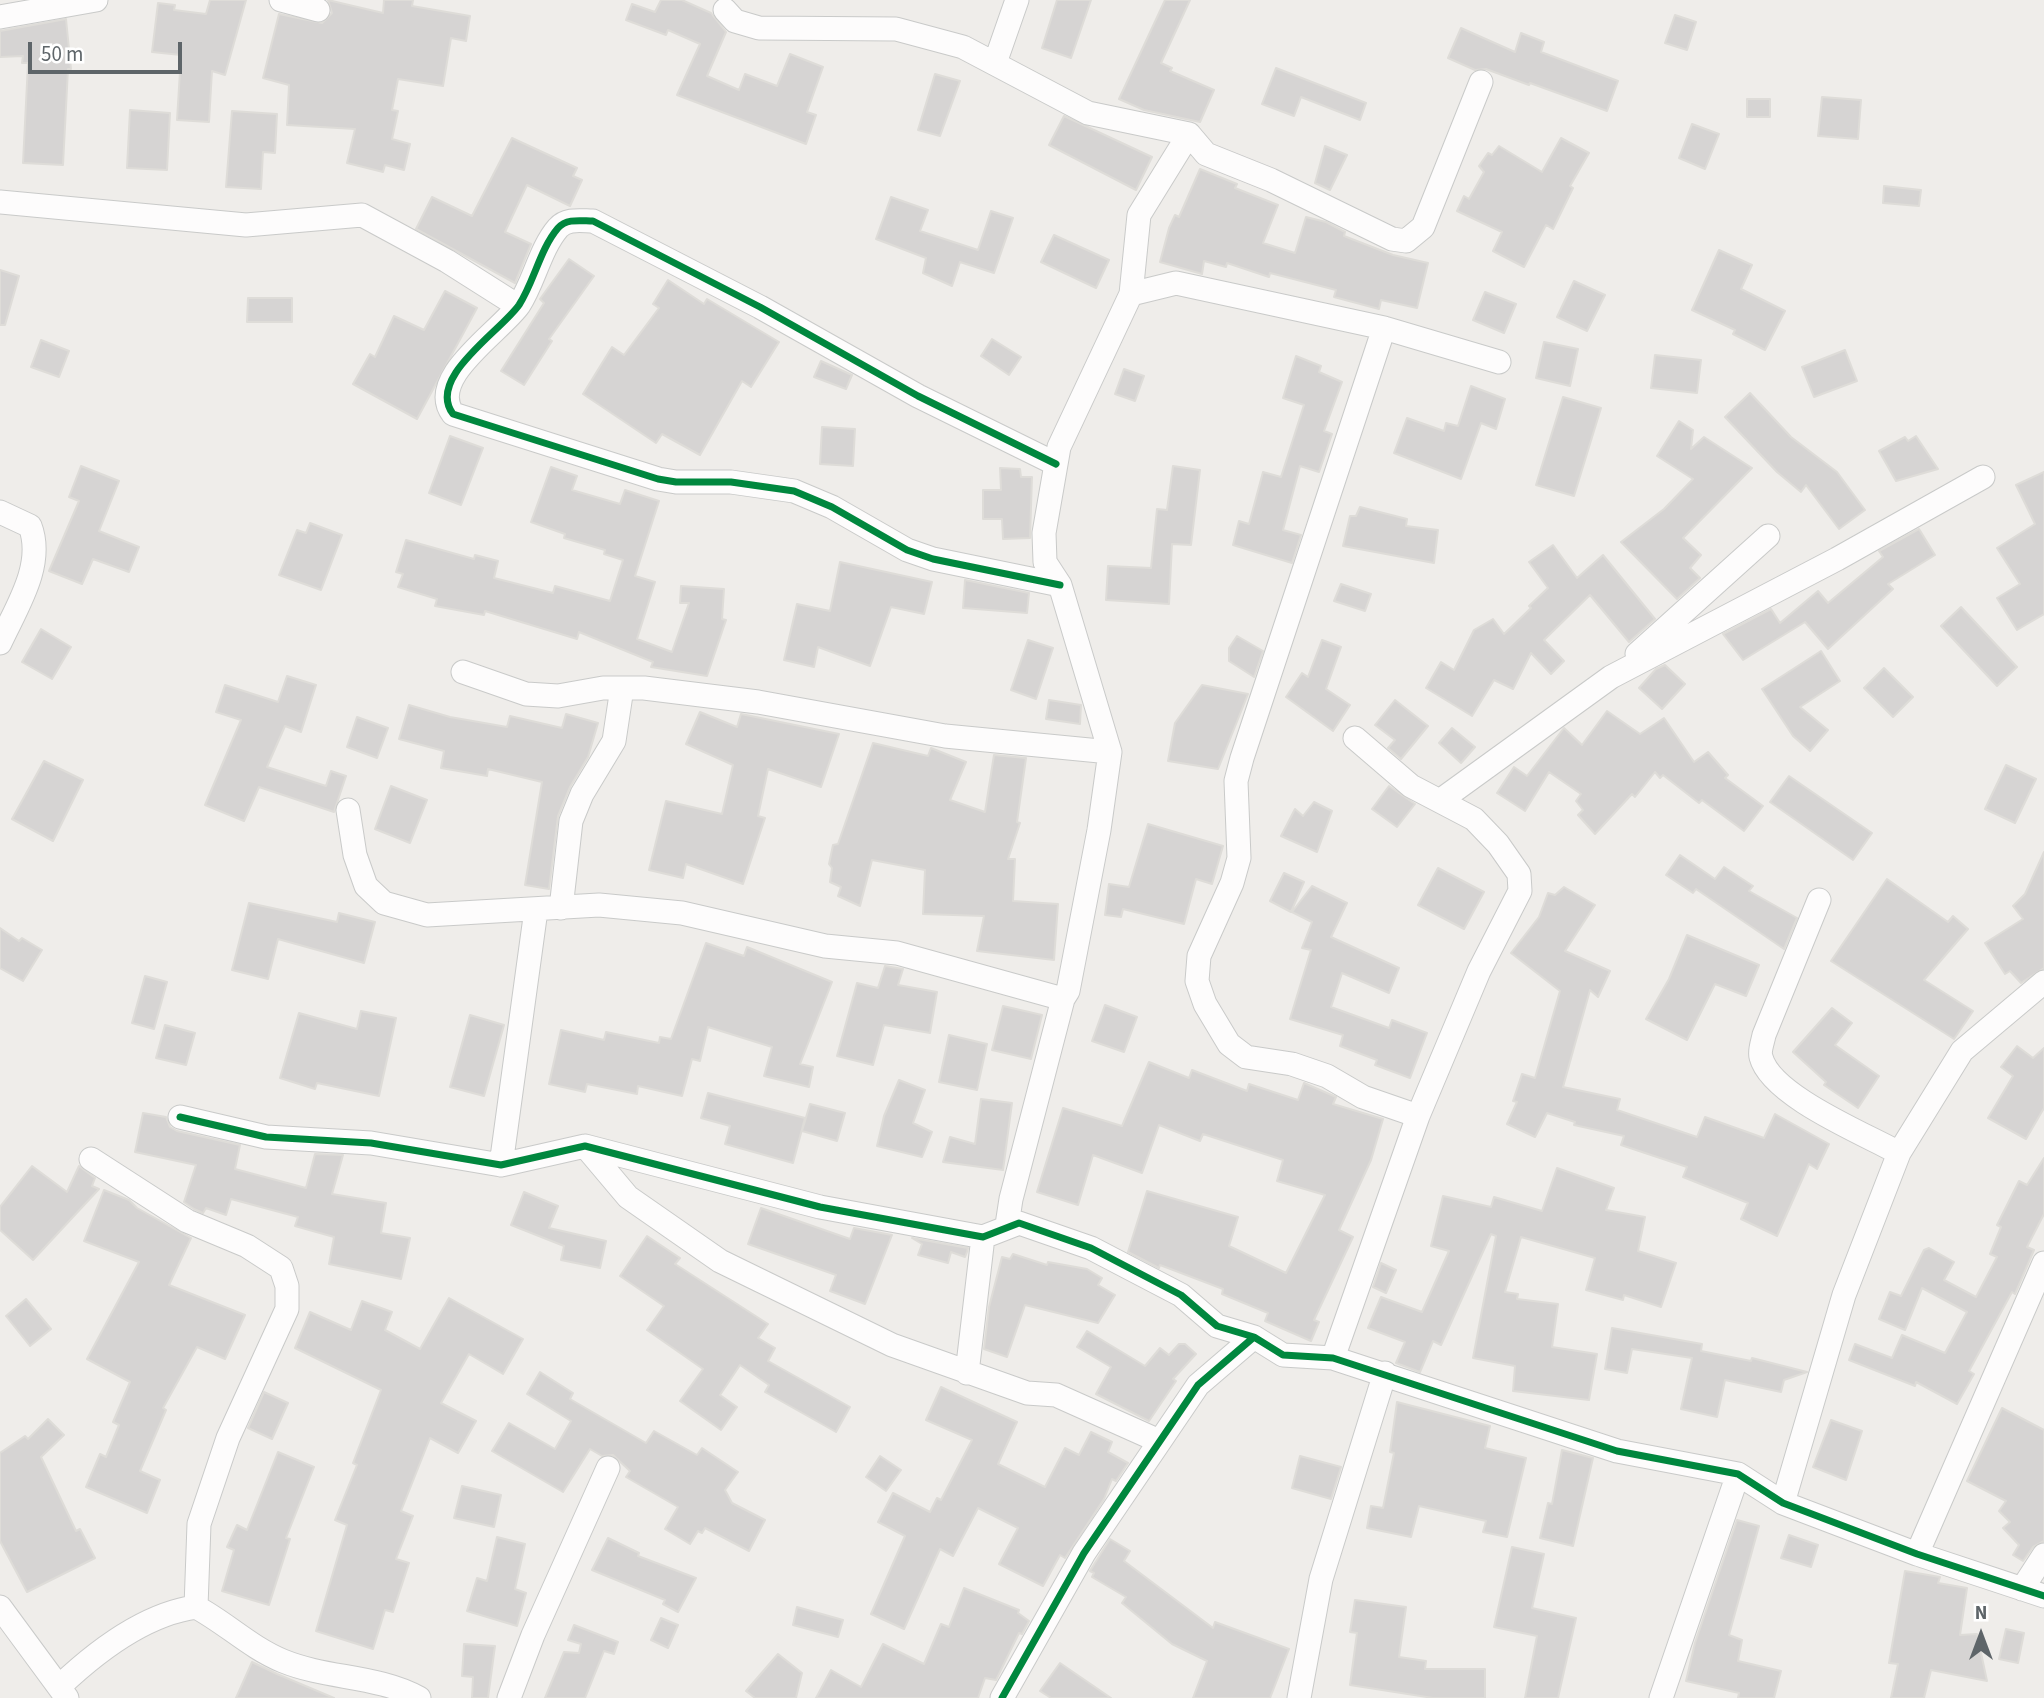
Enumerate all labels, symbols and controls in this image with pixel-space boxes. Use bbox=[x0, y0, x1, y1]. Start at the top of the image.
scale bar bbox=[32, 28, 186, 72]
text: 50 m bbox=[41, 39, 83, 69]
north arrow bbox=[1946, 1600, 2016, 1670]
text: N bbox=[1975, 1600, 1987, 1627]

